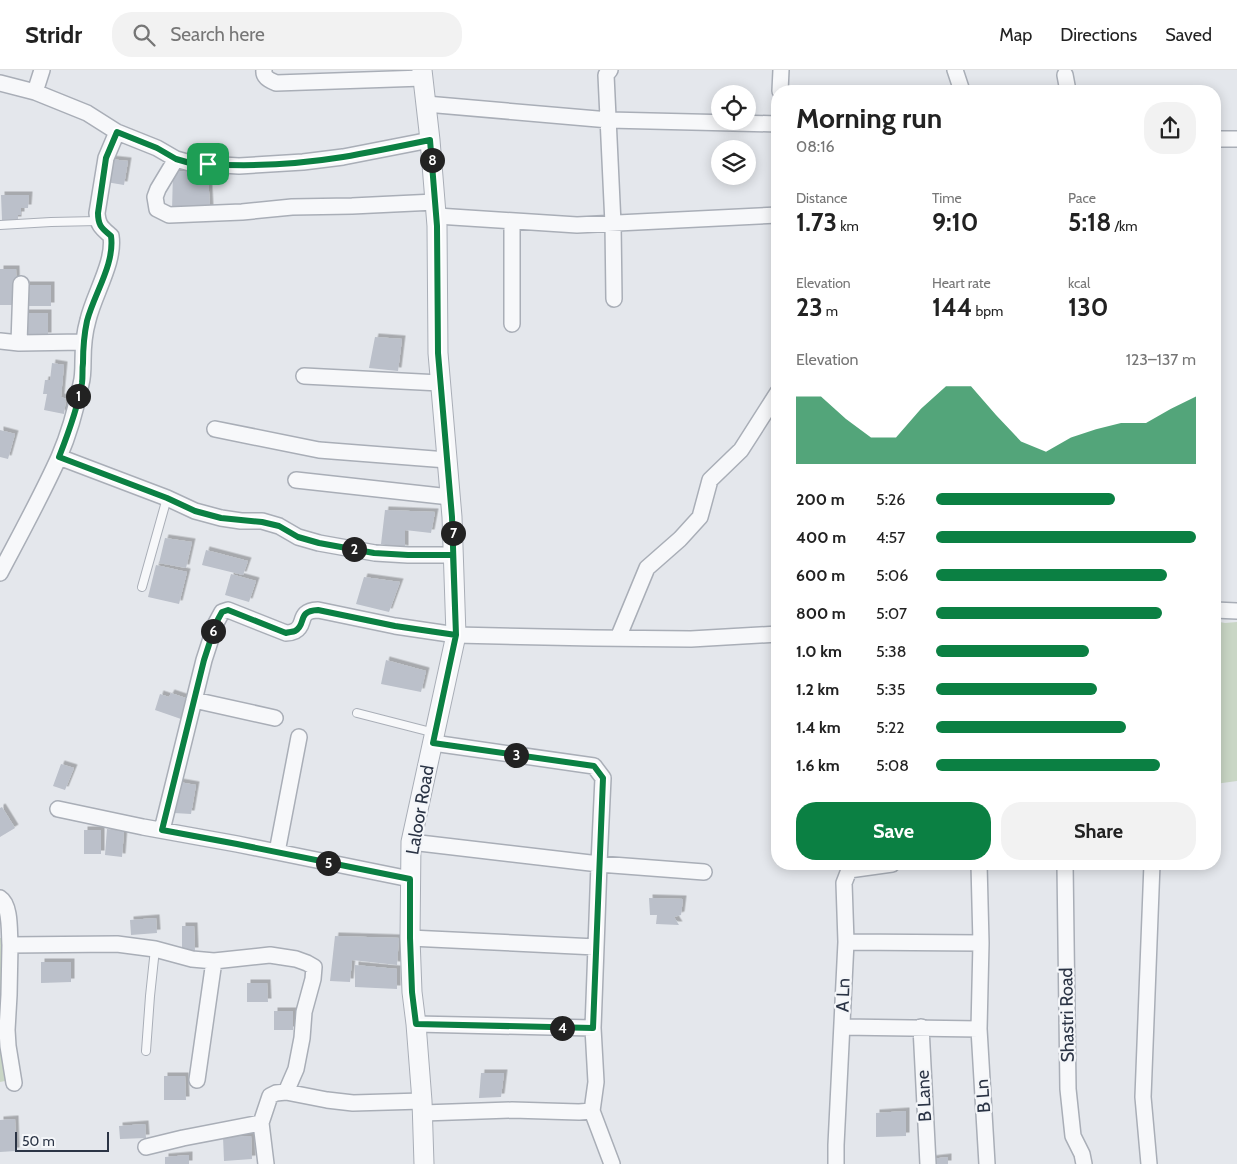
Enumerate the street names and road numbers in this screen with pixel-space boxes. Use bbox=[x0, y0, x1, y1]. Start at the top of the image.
street label: Laloor Road bbox=[401, 764, 439, 856]
street label: Shastri Road bbox=[1055, 967, 1079, 1063]
street label: A Ln bbox=[831, 978, 855, 1012]
street label: B Lane bbox=[912, 1070, 936, 1122]
street label: B Ln bbox=[971, 1078, 995, 1114]

